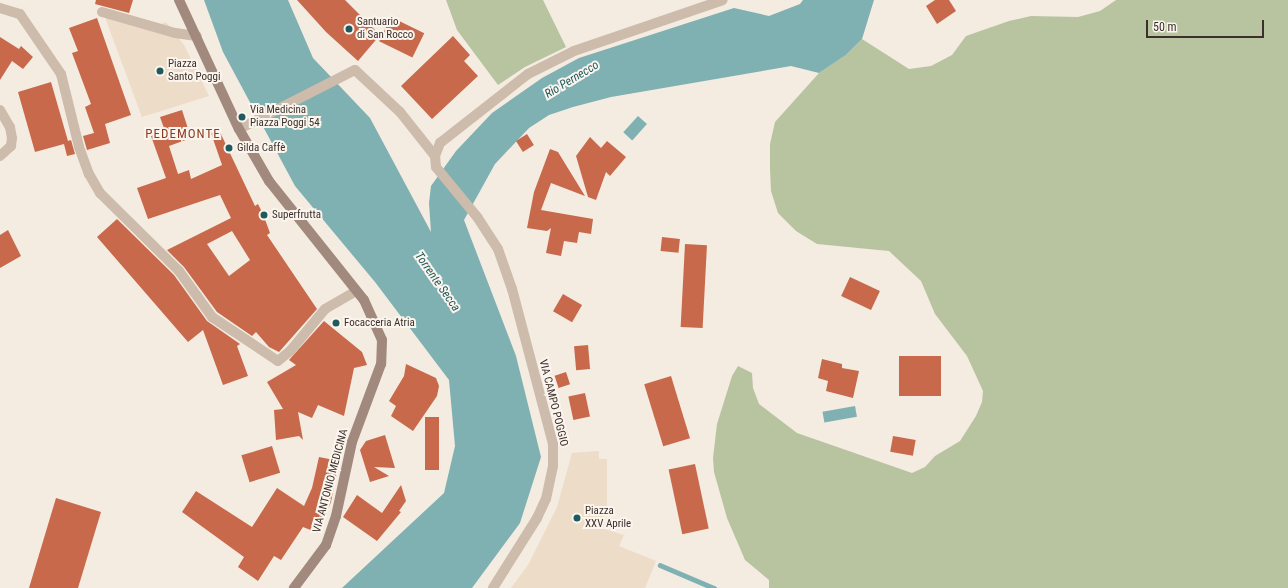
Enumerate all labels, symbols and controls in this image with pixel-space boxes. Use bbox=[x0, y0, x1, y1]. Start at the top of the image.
scale bar bbox=[1148, 12, 1266, 38]
place label: Santuario di San Rocco bbox=[357, 16, 413, 42]
text: 50 m bbox=[1153, 20, 1177, 34]
marker: Santuario di San Rocco bbox=[344, 24, 354, 34]
place label: Piazza Santo Poggi bbox=[168, 58, 220, 84]
water label: Rio Pernecco bbox=[542, 58, 602, 102]
marker: Piazza Santo Poggi bbox=[155, 66, 165, 76]
place label: Via Medicina Piazza Poggi 54 bbox=[250, 104, 320, 130]
marker: Via Medicina Piazza Poggi 54 bbox=[237, 112, 247, 122]
district label: PEDEMONTE bbox=[145, 126, 221, 142]
place label: Gilda Caffè bbox=[237, 141, 285, 155]
marker: Gilda Caffè bbox=[224, 143, 234, 153]
place label: Superfrutta bbox=[272, 208, 321, 222]
marker: Superfrutta bbox=[259, 210, 269, 220]
water label: Torrente Secca bbox=[411, 250, 463, 314]
place label: Focacceria Atria bbox=[344, 316, 415, 330]
marker: Focacceria Atria bbox=[331, 318, 341, 328]
street label: VIA CAMPO POGGIO bbox=[536, 358, 570, 448]
street label: VIA ANTONIO MEDICINA bbox=[311, 428, 351, 534]
place label: Piazza XXV Aprile bbox=[585, 505, 631, 531]
marker: Piazza XXV Aprile bbox=[572, 513, 582, 523]

